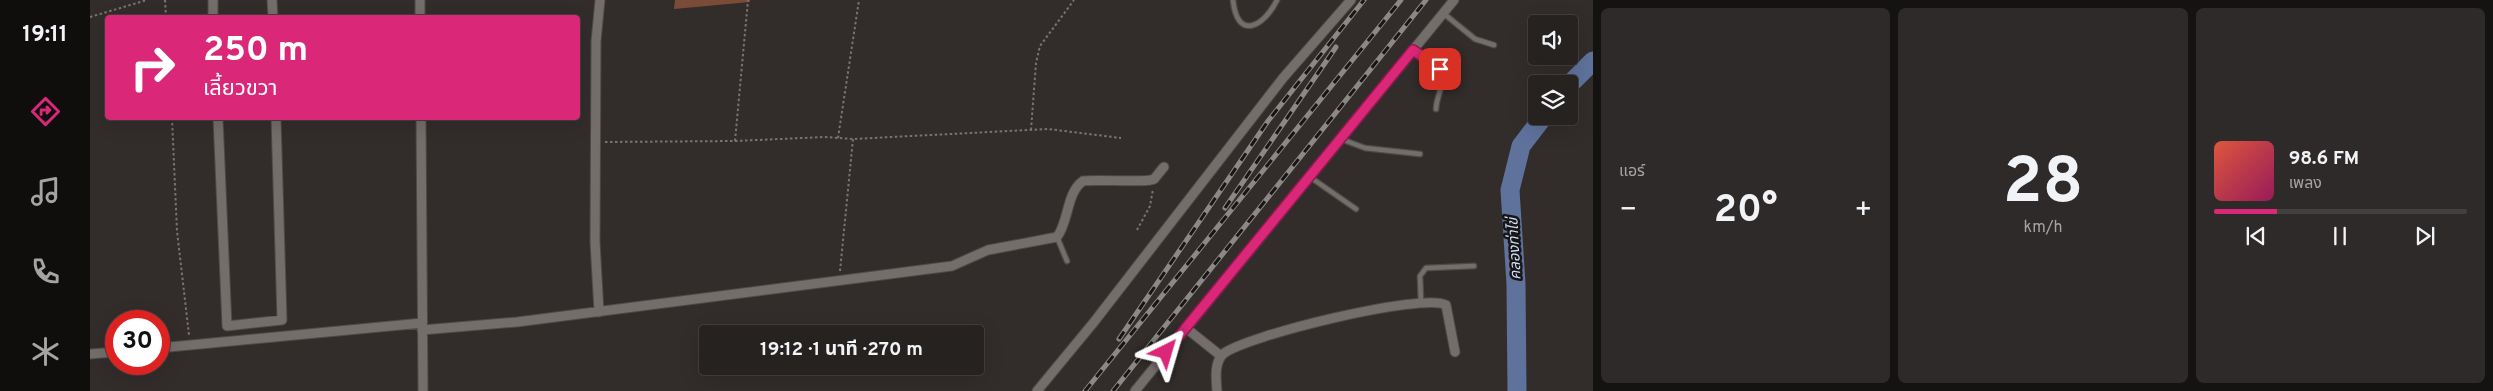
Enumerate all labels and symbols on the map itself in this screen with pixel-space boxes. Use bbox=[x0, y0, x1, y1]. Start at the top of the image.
pin bbox=[1419, 48, 1461, 90]
water label: คลองท่าไข่ bbox=[1504, 215, 1527, 281]
speed limit sign: 30 bbox=[105, 310, 170, 375]
position arrow bbox=[1139, 325, 1191, 377]

